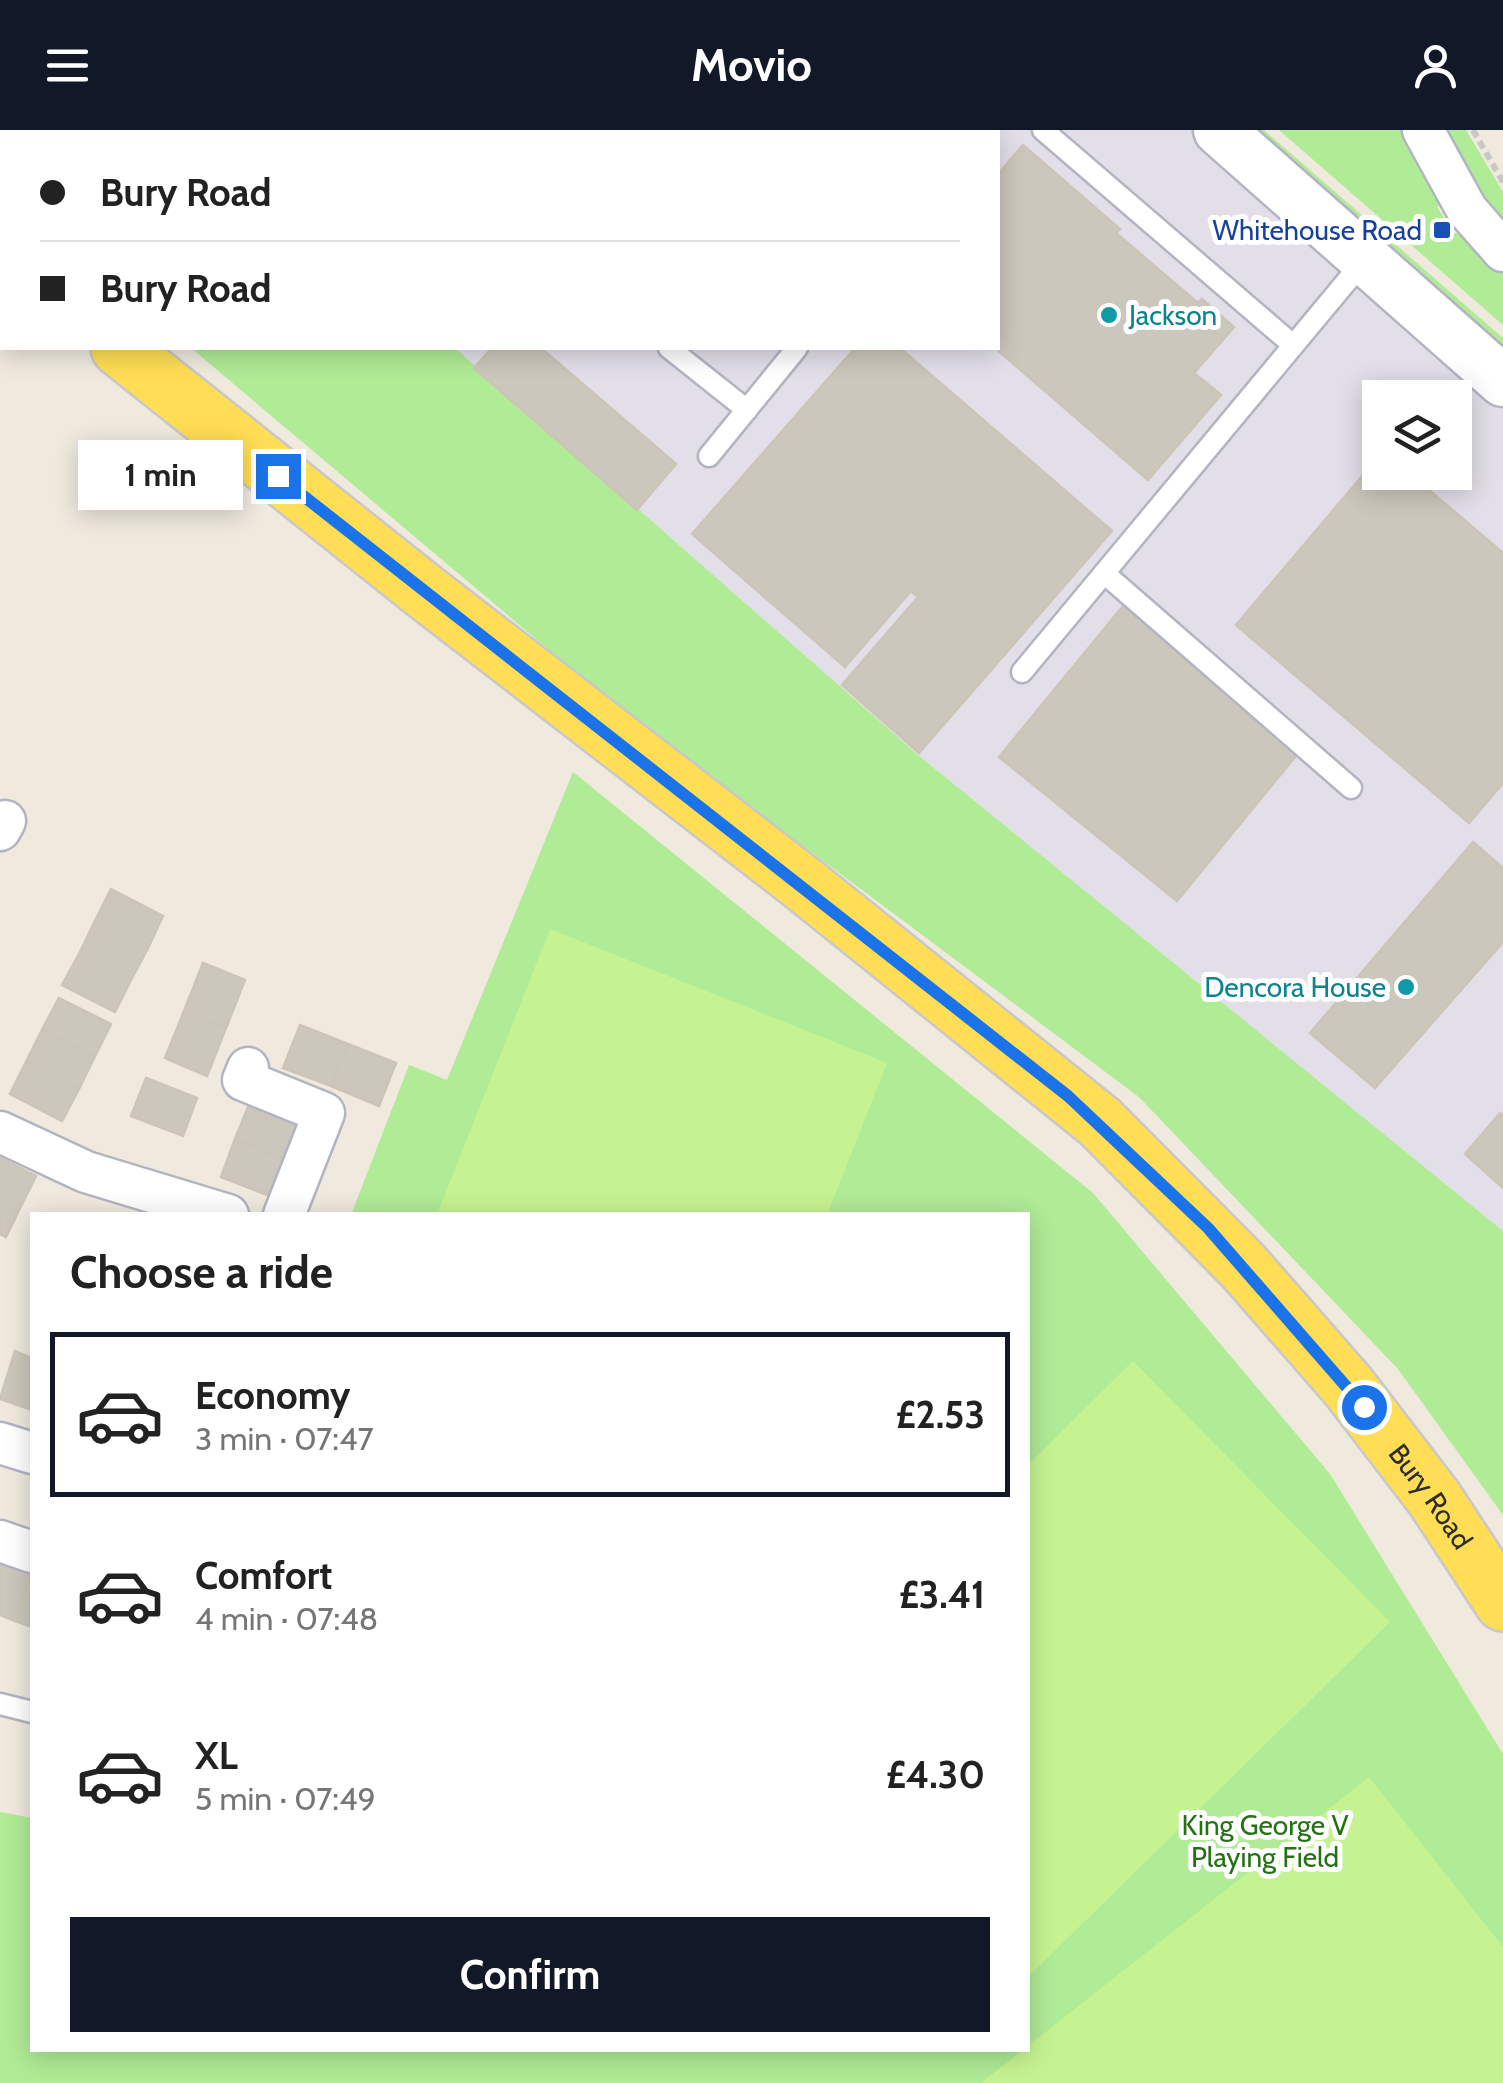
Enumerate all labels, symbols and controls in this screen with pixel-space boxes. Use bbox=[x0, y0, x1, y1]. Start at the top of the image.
icon: menu bbox=[40, 38, 95, 93]
text: Movio bbox=[691, 38, 812, 92]
icon: person bbox=[1408, 38, 1463, 93]
text: Bury Road bbox=[100, 169, 271, 216]
place label: Whitehouse Road bbox=[1213, 213, 1422, 247]
marker: Whitehouse Road bbox=[1431, 219, 1453, 241]
text: Bury Road bbox=[100, 265, 271, 312]
place label: Jackson bbox=[1128, 298, 1217, 332]
marker: Jackson bbox=[1098, 304, 1120, 326]
map controls bbox=[1362, 380, 1472, 490]
button: layers bbox=[1362, 380, 1472, 490]
callout: 1 min bbox=[78, 441, 243, 511]
route end bbox=[256, 454, 301, 499]
text: 1 min bbox=[124, 455, 197, 494]
place label: Dencora House bbox=[1204, 970, 1386, 1004]
marker: Dencora House bbox=[1395, 976, 1417, 998]
text: Choose a ride bbox=[70, 1245, 333, 1299]
icon: car bbox=[75, 1370, 165, 1460]
text: Economy bbox=[195, 1372, 350, 1419]
route start bbox=[1342, 1385, 1387, 1430]
text: £2.53 bbox=[896, 1391, 985, 1438]
text: 3 min · 07:47 bbox=[195, 1419, 374, 1458]
street label: Bury Road bbox=[1382, 1437, 1480, 1555]
icon: car bbox=[75, 1550, 165, 1640]
text: Comfort bbox=[195, 1552, 332, 1599]
text: £3.41 bbox=[899, 1571, 985, 1618]
text: 4 min · 07:48 bbox=[195, 1599, 378, 1638]
icon: car bbox=[75, 1730, 165, 1820]
text: XL bbox=[195, 1732, 238, 1779]
text: £4.30 bbox=[886, 1751, 985, 1798]
text: 5 min · 07:49 bbox=[195, 1779, 376, 1818]
park label: King George V Playing Field bbox=[1181, 1808, 1349, 1874]
button: Confirm bbox=[70, 1917, 990, 2032]

